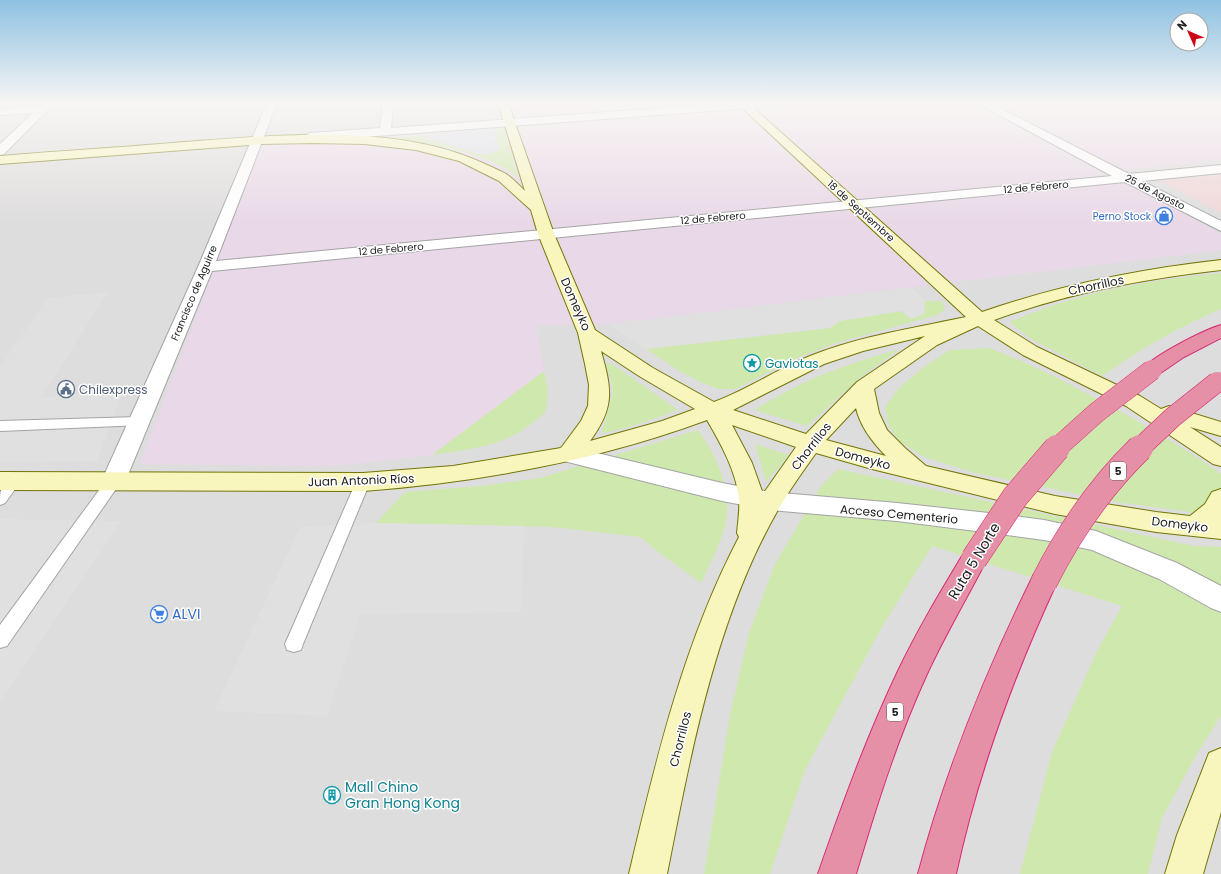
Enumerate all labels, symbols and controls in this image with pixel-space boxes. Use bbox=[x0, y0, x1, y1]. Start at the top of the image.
north arrow bbox=[1169, 12, 1209, 52]
text: N bbox=[1173, 16, 1191, 34]
street label: 25 de Agosto bbox=[1122, 170, 1188, 214]
street label: 18 de Septiembre bbox=[824, 177, 898, 245]
street label: 12 de Febrero bbox=[1003, 177, 1069, 197]
shop icon: Perno Stock bbox=[1154, 206, 1174, 226]
street label: 12 de Febrero bbox=[680, 208, 746, 228]
place label: Perno Stock bbox=[1093, 209, 1152, 224]
street label: 12 de Febrero bbox=[358, 239, 424, 259]
street label: Francisco de Aguirre bbox=[167, 243, 221, 343]
street label: Chorrillos bbox=[1067, 271, 1125, 299]
street label: Domeyko bbox=[557, 275, 595, 334]
place icon: Gaviotas bbox=[742, 353, 762, 373]
place label: Gaviotas bbox=[765, 355, 819, 372]
public building icon: Chilexpress bbox=[56, 379, 76, 399]
place label: Chilexpress bbox=[79, 381, 148, 398]
street label: Chorrillos bbox=[787, 419, 835, 473]
street label: Domeyko bbox=[833, 442, 893, 474]
road number: 5 bbox=[1110, 462, 1126, 480]
street label: Juan Antonio Ríos bbox=[307, 470, 415, 490]
street label: Acceso Cementerio bbox=[839, 500, 959, 528]
street label: Domeyko bbox=[1151, 512, 1209, 536]
street label: Ruta 5 Norte bbox=[943, 519, 1005, 603]
supermarket icon: ALVI bbox=[149, 604, 169, 624]
place label: ALVI bbox=[172, 604, 200, 624]
road number: 5 bbox=[887, 703, 903, 721]
street label: Chorrillos bbox=[665, 710, 695, 768]
place label: Mall Chino Gran Hong Kong bbox=[345, 777, 460, 813]
building icon: Mall Chino Gran Hong Kong bbox=[322, 785, 342, 805]

